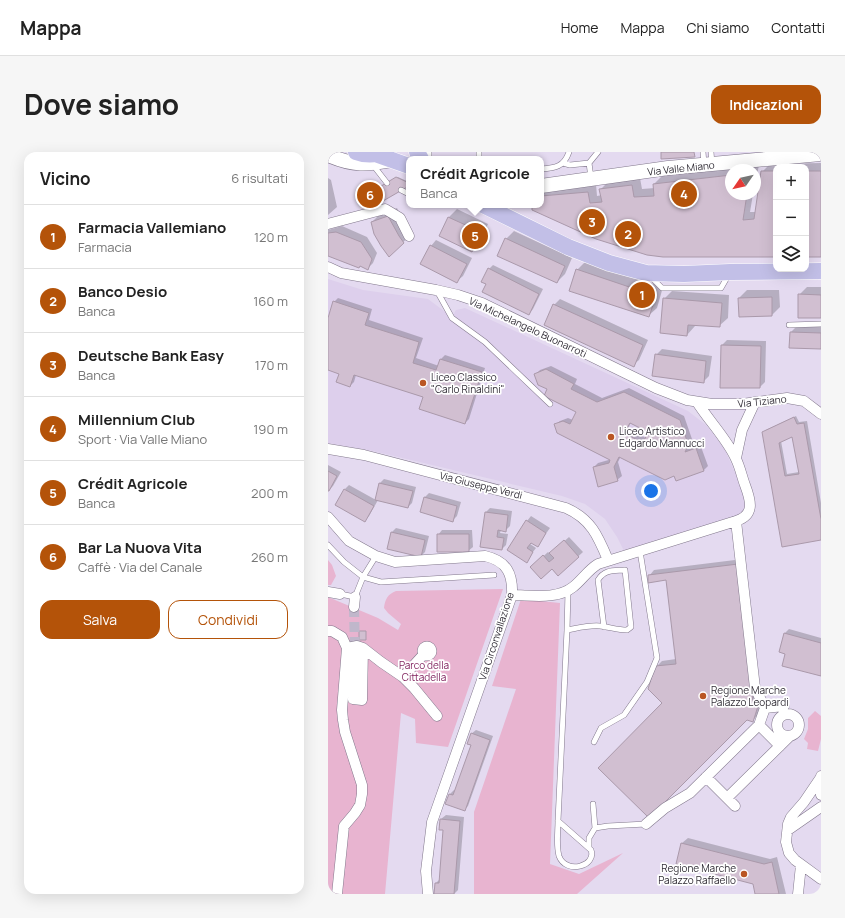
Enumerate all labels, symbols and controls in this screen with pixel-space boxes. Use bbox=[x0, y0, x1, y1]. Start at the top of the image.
text: Mappa bbox=[20, 15, 82, 41]
text: Home bbox=[561, 18, 599, 37]
text: Mappa bbox=[621, 18, 664, 37]
text: Chi siamo bbox=[686, 18, 749, 37]
text: Contatti bbox=[771, 18, 825, 37]
text: Dove siamo bbox=[24, 85, 179, 123]
button: Indicazioni bbox=[711, 85, 821, 124]
popup bbox=[406, 156, 544, 208]
street label: Via Valle Miano bbox=[647, 158, 715, 178]
text: Crédit Agricole bbox=[420, 163, 530, 184]
north arrow bbox=[725, 164, 761, 200]
map controls bbox=[773, 164, 809, 272]
button: + bbox=[773, 164, 809, 200]
text: Vicino bbox=[40, 167, 91, 190]
text: 6 risultati bbox=[231, 169, 288, 187]
pin: 4 bbox=[671, 179, 697, 209]
pin: 6 bbox=[357, 180, 383, 210]
text: Banca bbox=[420, 184, 458, 202]
button: − bbox=[773, 200, 809, 236]
pin: 3 bbox=[579, 207, 605, 237]
text: Farmacia Vallemiano bbox=[78, 217, 226, 238]
pin: 2 bbox=[615, 219, 641, 249]
pin: 5 bbox=[462, 221, 488, 251]
text: 1 bbox=[50, 228, 56, 246]
text: 120 m bbox=[254, 228, 288, 246]
button: layers bbox=[773, 236, 809, 272]
text: Farmacia bbox=[78, 238, 132, 256]
pin: 1 bbox=[629, 280, 655, 310]
text: Banco Desio bbox=[78, 281, 167, 302]
text: 2 bbox=[49, 292, 57, 310]
text: 160 m bbox=[253, 292, 288, 310]
street label: Via Michelangelo Buonarroti bbox=[467, 294, 589, 360]
text: Banca bbox=[78, 302, 115, 320]
text: Deutsche Bank Easy bbox=[78, 345, 224, 366]
text: 3 bbox=[49, 356, 57, 374]
text: 170 m bbox=[255, 356, 288, 374]
text: Banca bbox=[78, 366, 115, 384]
place label: Liceo Classico "Carlo Rinaldini" bbox=[431, 370, 504, 396]
marker: Liceo Classico "Carlo Rinaldini" bbox=[418, 378, 428, 388]
street label: Via Tiziano bbox=[737, 391, 787, 411]
text: Millennium Club bbox=[78, 409, 195, 430]
text: 4 bbox=[49, 420, 57, 438]
text: 190 m bbox=[253, 420, 288, 438]
place label: Liceo Artistico Edgardo Mannucci bbox=[619, 424, 704, 450]
text: Sport · Via Valle Miano bbox=[78, 430, 207, 448]
marker: Liceo Artistico Edgardo Mannucci bbox=[606, 432, 616, 442]
street label: Via Giuseppe Verdi bbox=[438, 468, 524, 502]
text: Crédit Agricole bbox=[78, 473, 187, 494]
your location bbox=[641, 481, 661, 501]
text: 5 bbox=[49, 484, 57, 502]
text: 200 m bbox=[251, 484, 288, 502]
text: Banca bbox=[78, 494, 115, 512]
text: Bar La Nuova Vita bbox=[78, 537, 202, 558]
text: 6 bbox=[49, 548, 57, 566]
text: 260 m bbox=[251, 548, 288, 566]
text: Caffè · Via del Canale bbox=[78, 558, 202, 576]
street label: Via Circonvallazione bbox=[475, 590, 517, 682]
button: Salva bbox=[40, 600, 160, 639]
button: Condividi bbox=[168, 600, 288, 639]
park label: Parco della Cittadella bbox=[399, 658, 449, 684]
place label: Regione Marche Palazzo Leopardi bbox=[711, 683, 788, 709]
marker: Regione Marche Palazzo Leopardi bbox=[698, 691, 708, 701]
place label: Regione Marche Palazzo Raffaello bbox=[658, 861, 736, 887]
marker: Regione Marche Palazzo Raffaello bbox=[739, 869, 749, 879]

